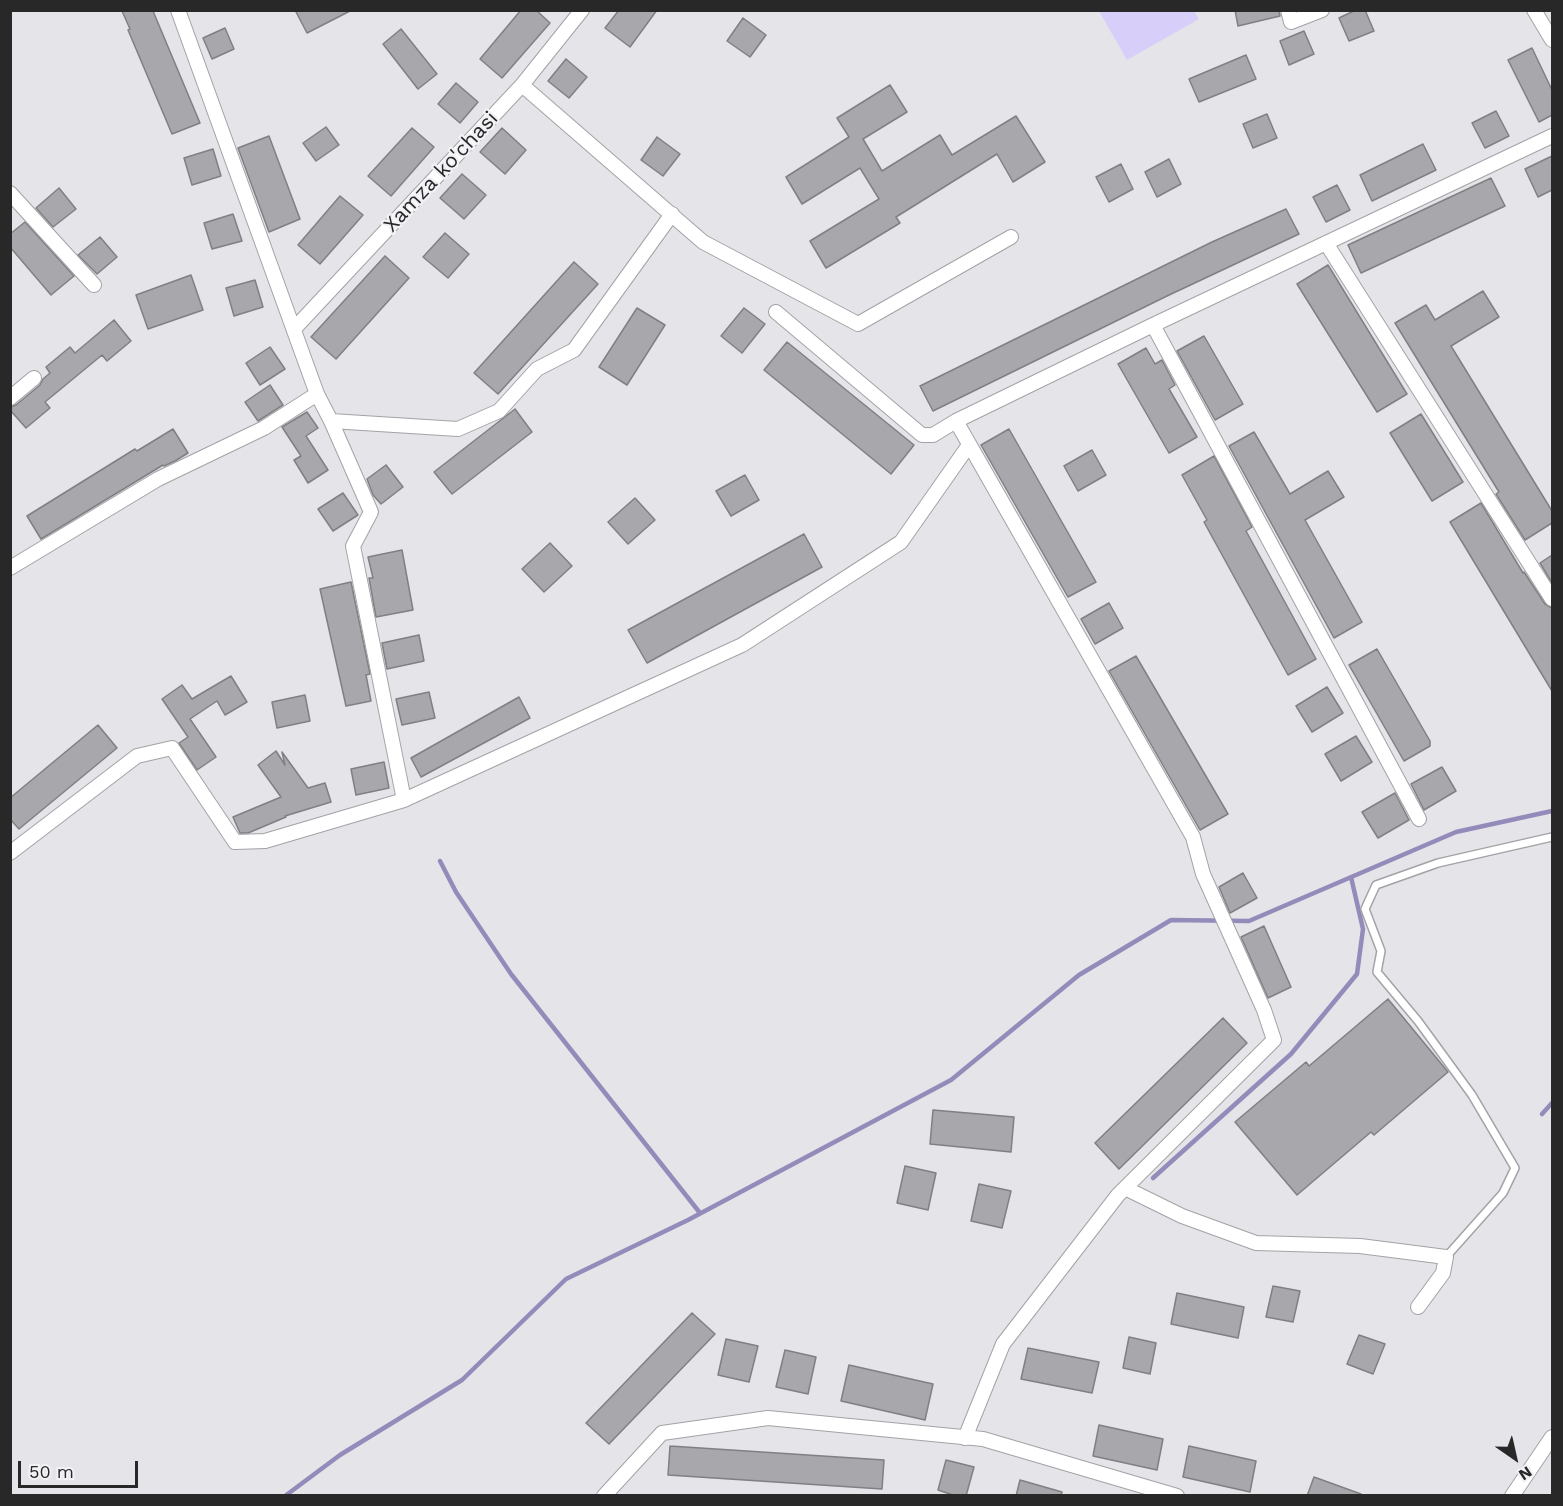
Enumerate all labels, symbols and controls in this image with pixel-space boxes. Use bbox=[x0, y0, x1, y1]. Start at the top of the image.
street label: Xamza ko'chasi bbox=[379, 106, 503, 238]
north arrow bbox=[1485, 1428, 1545, 1488]
scale bar bbox=[21, 1449, 141, 1487]
text: 50 m bbox=[29, 1461, 74, 1482]
text: N bbox=[1515, 1462, 1536, 1485]

